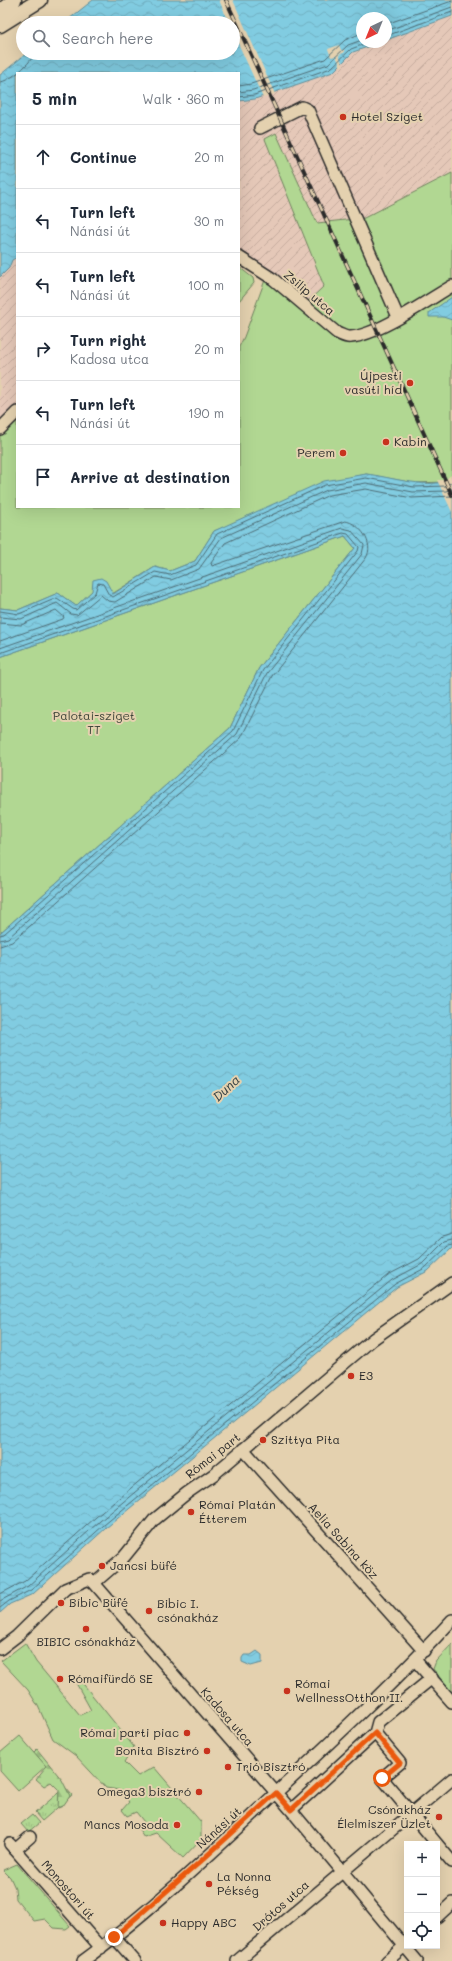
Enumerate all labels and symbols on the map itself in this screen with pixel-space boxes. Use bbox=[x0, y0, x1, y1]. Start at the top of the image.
north arrow bbox=[356, 12, 392, 48]
place label: Hotel Sziget bbox=[351, 108, 423, 124]
marker: Hotel Sziget bbox=[338, 112, 348, 122]
street label: Zsilip utca bbox=[281, 266, 338, 318]
place label: Újpesti vasúti híd bbox=[345, 367, 402, 397]
marker: Újpesti vasúti híd bbox=[405, 378, 415, 388]
place label: Kabin bbox=[394, 433, 427, 449]
marker: Kabin bbox=[381, 437, 391, 447]
place label: Perem bbox=[297, 444, 335, 460]
marker: Perem bbox=[338, 448, 348, 458]
park label: Palotai-sziget TT bbox=[53, 707, 135, 737]
water label: Duna bbox=[208, 1071, 243, 1105]
place label: E3 bbox=[359, 1367, 373, 1383]
marker: E3 bbox=[346, 1371, 356, 1381]
street label: Római part bbox=[182, 1429, 243, 1482]
place label: Szittya Pita bbox=[271, 1431, 340, 1447]
marker: Szittya Pita bbox=[258, 1435, 268, 1445]
place label: Római Platán Étterem bbox=[199, 1496, 276, 1526]
street label: Aelia Sabina köz bbox=[305, 1499, 382, 1582]
marker: Római Platán Étterem bbox=[186, 1507, 196, 1517]
place label: Jancsi büfé bbox=[110, 1557, 177, 1573]
marker: Jancsi büfé bbox=[97, 1561, 107, 1571]
place label: Bíbic Büfé bbox=[69, 1594, 128, 1610]
place label: Bibic I. csónakház bbox=[157, 1595, 219, 1625]
marker: Bíbic Büfé bbox=[56, 1598, 66, 1608]
marker: Bibic I. csónakház bbox=[144, 1606, 154, 1616]
marker: BIBIC csónakház bbox=[81, 1624, 91, 1634]
place label: BIBIC csónakház bbox=[36, 1633, 136, 1649]
place label: Rómaifürdő SE bbox=[68, 1670, 153, 1686]
marker: Rómaifürdő SE bbox=[55, 1674, 65, 1684]
place label: Római WellnessOtthon II. bbox=[295, 1675, 403, 1705]
street label: Kadosa utca bbox=[198, 1684, 258, 1749]
marker: Római WellnessOtthon II. bbox=[282, 1686, 292, 1696]
place label: Római parti piac bbox=[80, 1724, 179, 1740]
marker: Római parti piac bbox=[182, 1728, 192, 1738]
place label: Bonita Bisztró bbox=[115, 1742, 199, 1758]
marker: Bonita Bisztró bbox=[202, 1746, 212, 1756]
place label: Trió Bisztró bbox=[236, 1758, 305, 1774]
marker: Trió Bisztró bbox=[223, 1762, 233, 1772]
route start bbox=[373, 1769, 391, 1787]
place label: Omega3 bisztró bbox=[97, 1783, 191, 1799]
marker: Omega3 bisztró bbox=[194, 1787, 204, 1797]
place label: Csónakház Élelmiszer Üzlet bbox=[337, 1801, 431, 1831]
street label: Nánási út bbox=[192, 1803, 244, 1852]
marker: Csónakház Élelmiszer Üzlet bbox=[434, 1812, 444, 1822]
place label: Mancs Mosoda bbox=[84, 1816, 169, 1832]
marker: Mancs Mosoda bbox=[172, 1820, 182, 1830]
street label: Monostori út bbox=[38, 1856, 99, 1923]
place label: La Nonna Pékség bbox=[217, 1868, 271, 1898]
street label: Drótos utca bbox=[249, 1876, 312, 1934]
marker: La Nonna Pékség bbox=[204, 1879, 214, 1889]
place label: Happy ABC bbox=[171, 1914, 237, 1930]
marker: Happy ABC bbox=[158, 1918, 168, 1928]
route end bbox=[105, 1928, 123, 1946]

